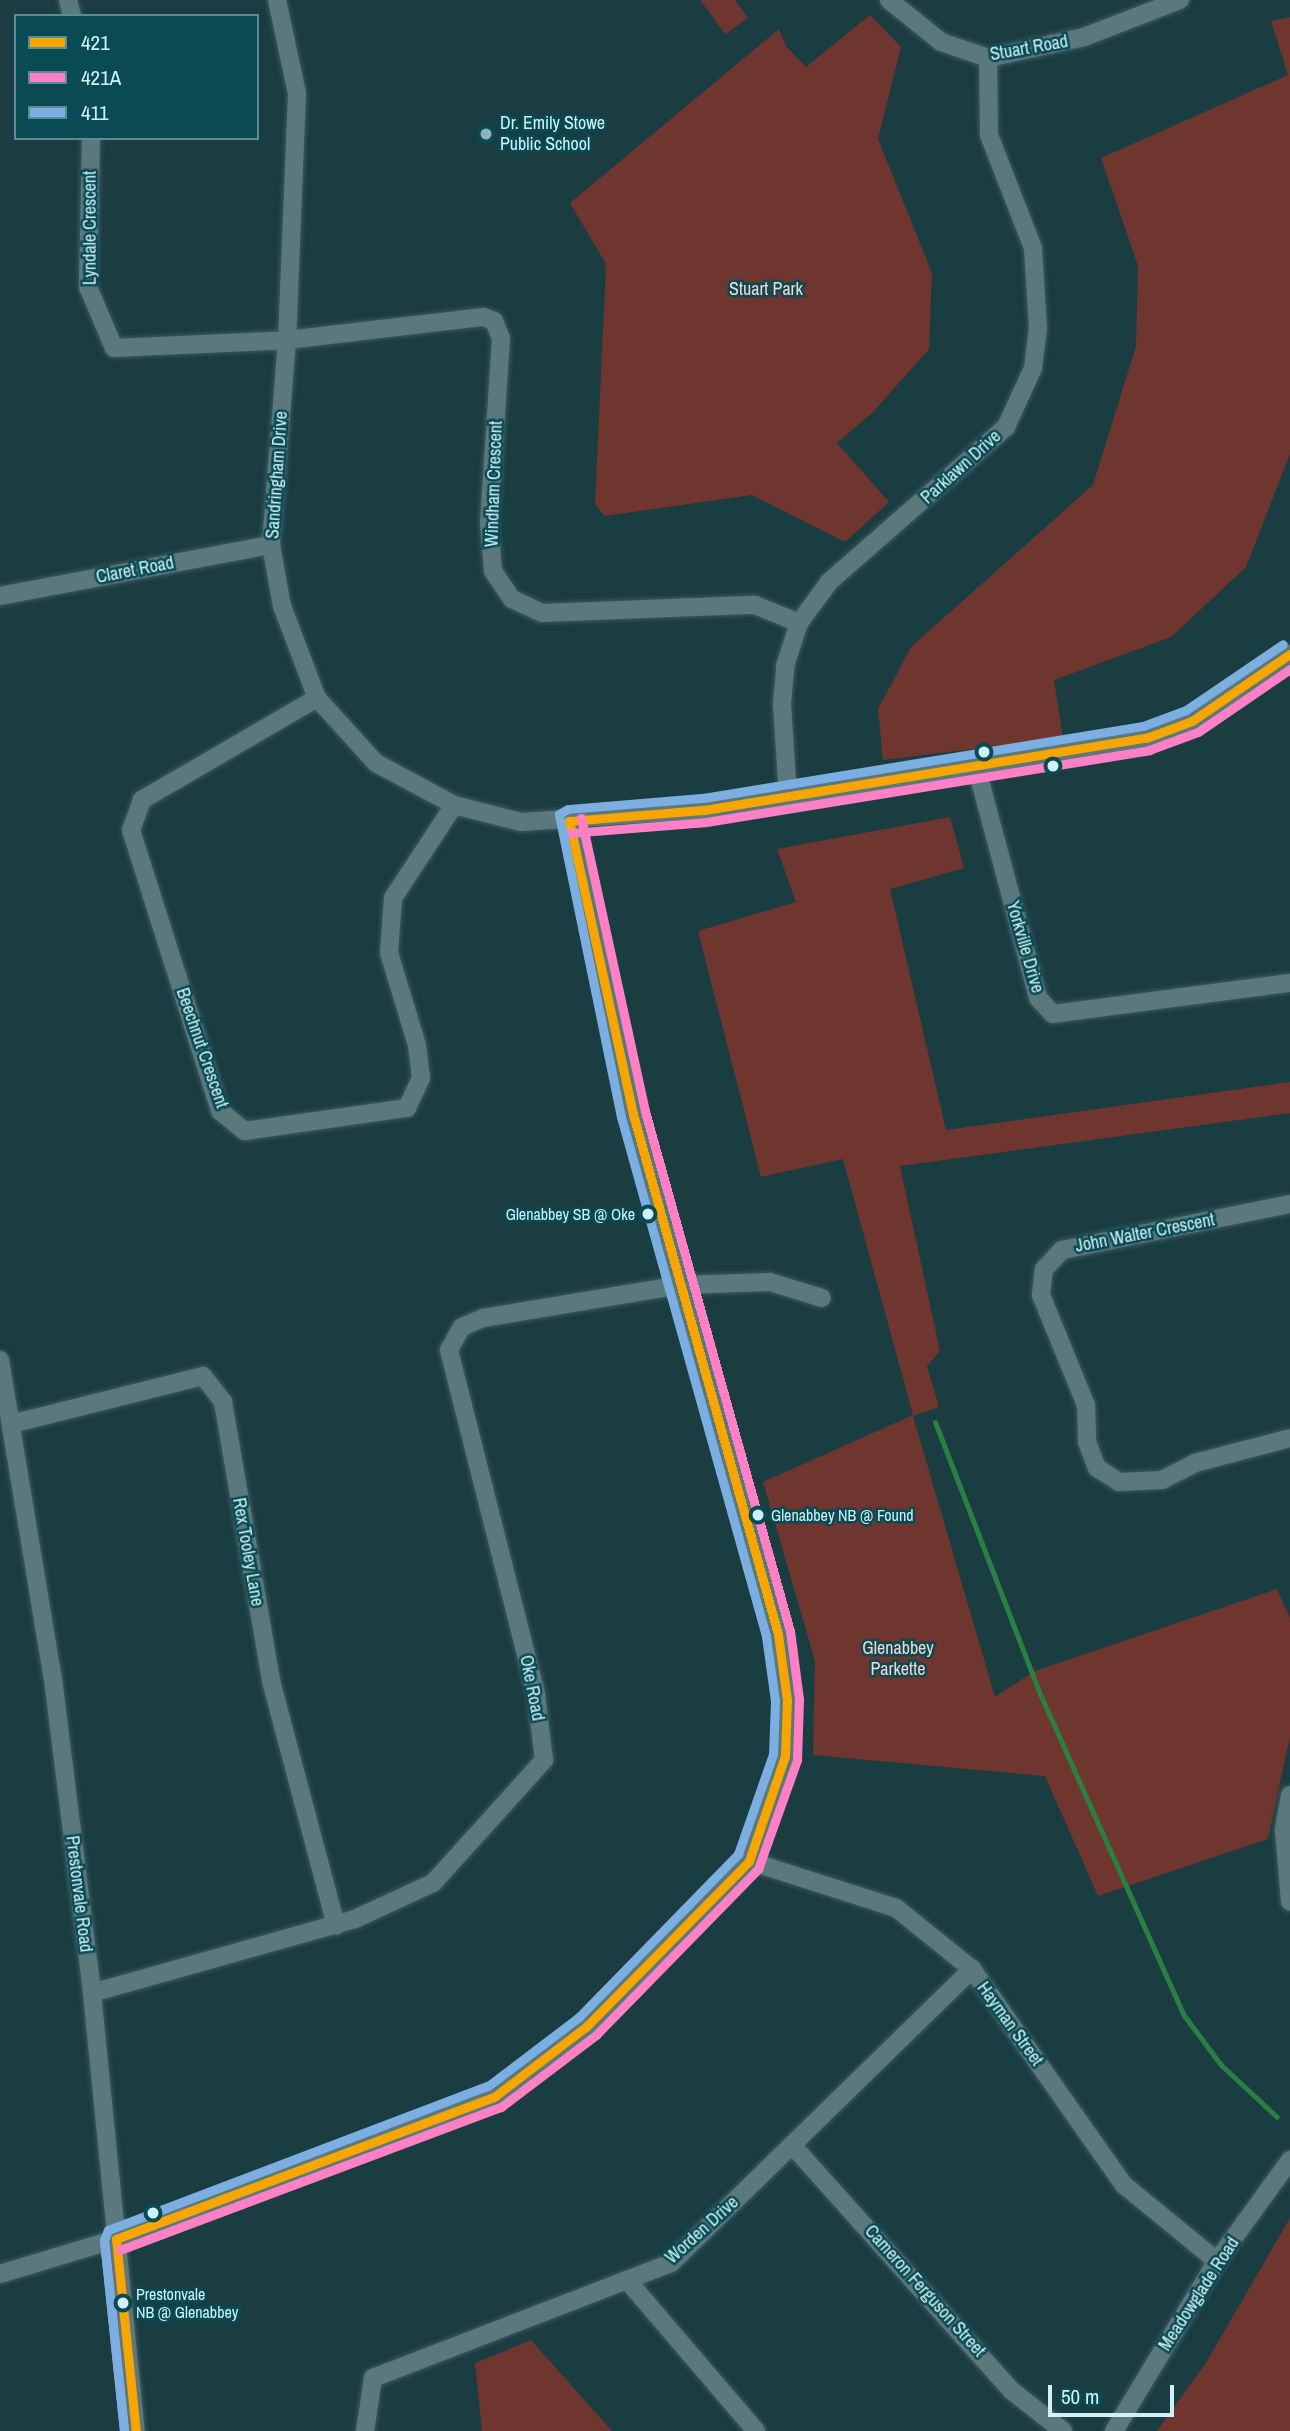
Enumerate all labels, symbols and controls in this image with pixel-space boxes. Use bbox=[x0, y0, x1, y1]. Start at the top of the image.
legend bbox=[14, 14, 259, 140]
text: 421 bbox=[81, 28, 110, 57]
street label: Stuart Road bbox=[988, 31, 1070, 65]
text: 421A bbox=[81, 63, 121, 92]
text: 411 bbox=[81, 98, 108, 127]
place label: Dr. Emily Stowe Public School bbox=[500, 113, 605, 156]
marker: Dr. Emily Stowe Public School bbox=[478, 126, 494, 142]
street label: Lyndale Crescent bbox=[79, 171, 101, 285]
park label: Stuart Park bbox=[729, 278, 803, 300]
street label: Sandringham Drive bbox=[262, 410, 292, 540]
street label: Windham Crescent bbox=[481, 420, 507, 548]
street label: Parklawn Drive bbox=[917, 425, 1005, 509]
street label: Claret Road bbox=[94, 552, 176, 588]
unlabelled marker bbox=[977, 745, 991, 759]
unlabelled marker bbox=[1046, 759, 1060, 773]
street label: Yorkville Drive bbox=[1002, 898, 1048, 996]
street label: Beechnut Crescent bbox=[171, 985, 233, 1111]
place label: Glenabbey SB @ Oke bbox=[506, 1204, 635, 1224]
marker: Glenabbey SB @ Oke bbox=[641, 1207, 655, 1221]
street label: John Walter Crescent bbox=[1074, 1209, 1216, 1257]
street label: Rex Tooley Lane bbox=[228, 1496, 268, 1608]
place label: Glenabbey NB @ Found bbox=[771, 1505, 913, 1525]
marker: Glenabbey NB @ Found bbox=[751, 1508, 765, 1522]
park label: Glenabbey Parkette bbox=[862, 1638, 934, 1680]
street label: Oke Road bbox=[515, 1653, 549, 1723]
street label: Prestonvale Road bbox=[61, 1834, 97, 1954]
street label: Hayman Street bbox=[972, 1978, 1048, 2070]
street label: Worden Drive bbox=[661, 2192, 743, 2268]
unlabelled marker bbox=[146, 2206, 160, 2220]
street label: Cameron Ferguson Street bbox=[860, 2221, 990, 2361]
street label: Meadowglade Road bbox=[1154, 2233, 1244, 2355]
place label: Prestonvale NB @ Glenabbey bbox=[136, 2284, 238, 2322]
marker: Prestonvale NB @ Glenabbey bbox=[116, 2296, 130, 2310]
scale bar bbox=[1052, 2372, 1178, 2416]
text: 50 m bbox=[1061, 2382, 1099, 2411]

